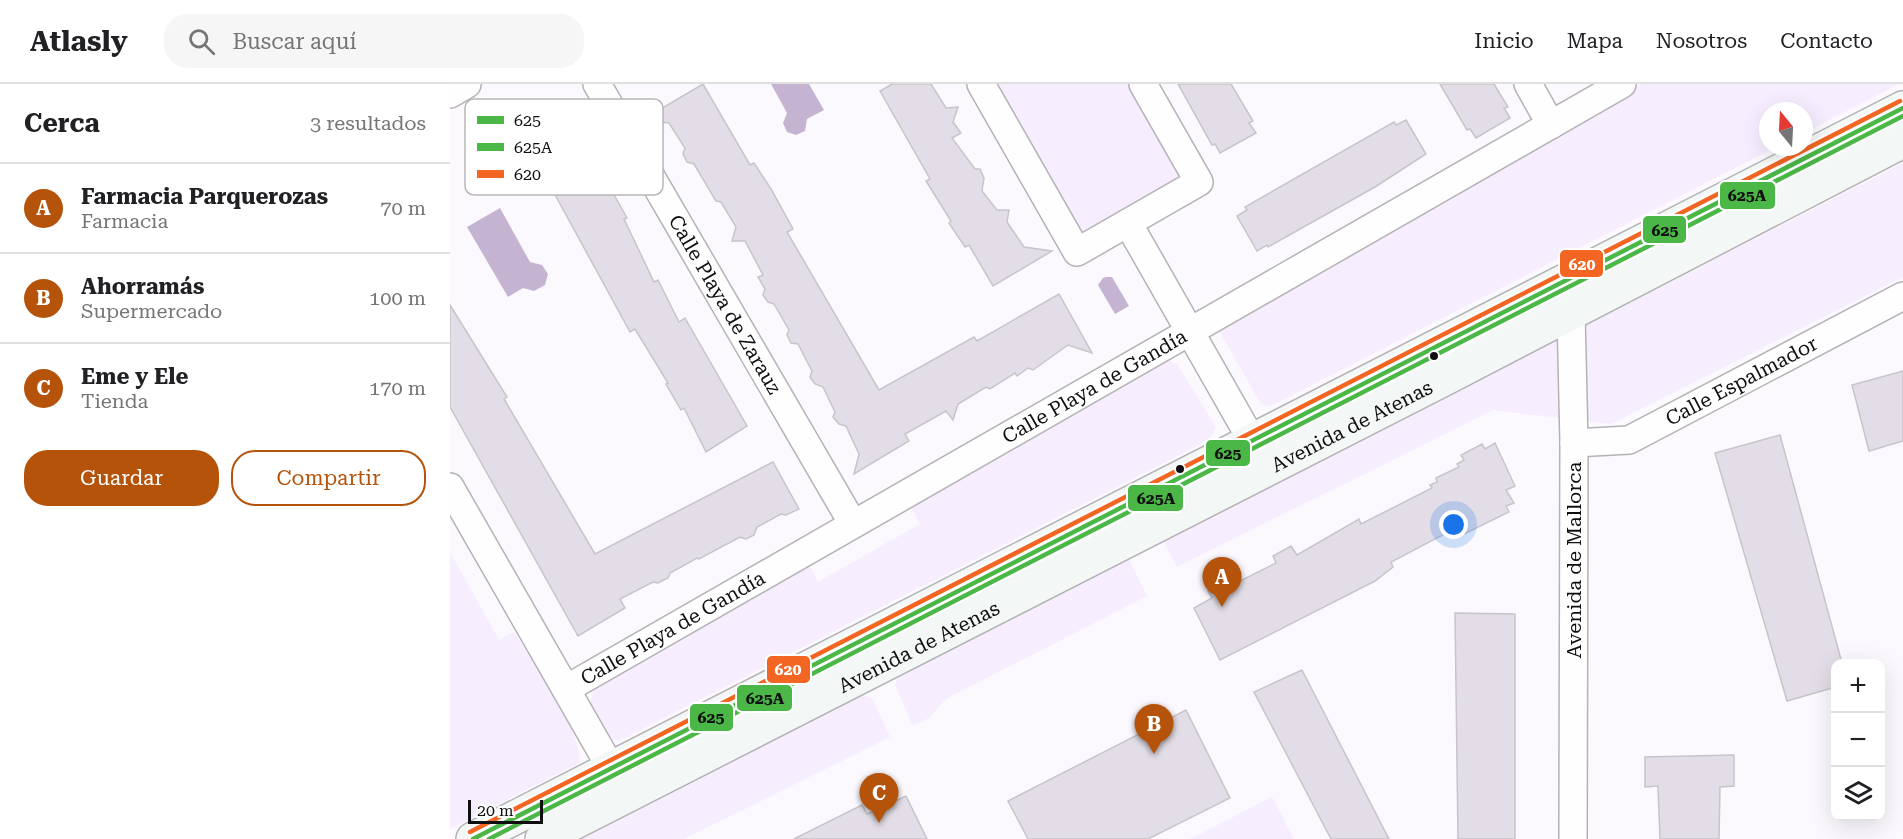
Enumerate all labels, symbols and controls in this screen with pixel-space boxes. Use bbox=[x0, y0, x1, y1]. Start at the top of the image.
search box bbox=[164, 14, 584, 68]
text: Atlasly bbox=[30, 25, 128, 58]
icon: search bbox=[185, 25, 218, 58]
text: Buscar aquí bbox=[233, 29, 356, 54]
text: Inicio bbox=[1474, 29, 1534, 53]
text: Mapa bbox=[1567, 29, 1623, 53]
text: Nosotros bbox=[1656, 29, 1747, 53]
text: Contacto bbox=[1780, 29, 1873, 53]
legend bbox=[465, 99, 663, 195]
north arrow bbox=[1759, 102, 1813, 156]
text: Cerca bbox=[24, 108, 100, 138]
text: 3 resultados bbox=[310, 111, 426, 135]
text: 625 bbox=[514, 111, 541, 130]
text: 625A bbox=[514, 138, 553, 157]
text: 620 bbox=[514, 165, 541, 184]
line badge: 625A bbox=[1719, 181, 1776, 210]
text: Farmacia Parquerozas bbox=[81, 184, 328, 209]
text: 625A bbox=[1728, 186, 1767, 205]
text: A bbox=[36, 196, 51, 220]
text: 70 m bbox=[380, 196, 426, 220]
text: Farmacia bbox=[81, 209, 168, 233]
street label: Calle Playa de Zarauz bbox=[664, 211, 787, 398]
line badge: 625 bbox=[1642, 215, 1687, 244]
text: 625 bbox=[1652, 221, 1678, 240]
line badge: 620 bbox=[1559, 249, 1604, 278]
text: 620 bbox=[1569, 255, 1595, 274]
text: Ahorramás bbox=[81, 274, 204, 299]
text: B bbox=[36, 286, 51, 310]
text: 100 m bbox=[369, 286, 426, 310]
text: Supermercado bbox=[81, 299, 222, 323]
street label: Calle Playa de Gandía bbox=[998, 324, 1191, 449]
street label: Calle Espalmador bbox=[1661, 331, 1821, 431]
unlabelled marker bbox=[1428, 350, 1440, 362]
text: Eme y Ele bbox=[81, 364, 188, 389]
street label: Avenida de Atenas bbox=[1267, 375, 1436, 477]
text: C bbox=[37, 376, 51, 400]
text: 170 m bbox=[369, 376, 426, 400]
text: Tienda bbox=[81, 389, 148, 413]
line badge: 625 bbox=[1205, 439, 1251, 467]
text: 625 bbox=[1215, 444, 1241, 463]
button: Guardar bbox=[24, 450, 219, 506]
button: Compartir bbox=[231, 450, 426, 506]
street label: Avenida de Mallorca bbox=[1562, 461, 1586, 658]
unlabelled marker bbox=[1174, 463, 1186, 475]
line badge: 625A bbox=[1127, 484, 1184, 512]
text: 625A bbox=[1137, 489, 1176, 508]
your location bbox=[1439, 510, 1468, 539]
pin: A bbox=[1202, 558, 1242, 607]
street label: Calle Playa de Gandía bbox=[576, 565, 769, 690]
street label: Avenida de Atenas bbox=[834, 596, 1003, 698]
line badge: 620 bbox=[766, 655, 811, 684]
map controls bbox=[1831, 659, 1885, 821]
button: + bbox=[1831, 659, 1885, 713]
text: 620 bbox=[775, 660, 801, 679]
line badge: 625A bbox=[736, 684, 793, 712]
text: 625A bbox=[746, 689, 785, 708]
line badge: 625 bbox=[689, 703, 734, 732]
pin: B bbox=[1134, 704, 1174, 754]
text: 625 bbox=[698, 708, 724, 727]
button: − bbox=[1831, 713, 1885, 767]
button: layers bbox=[1831, 767, 1885, 821]
pin: C bbox=[860, 774, 898, 823]
scale bar bbox=[468, 797, 543, 824]
text: 20 m bbox=[477, 801, 514, 820]

